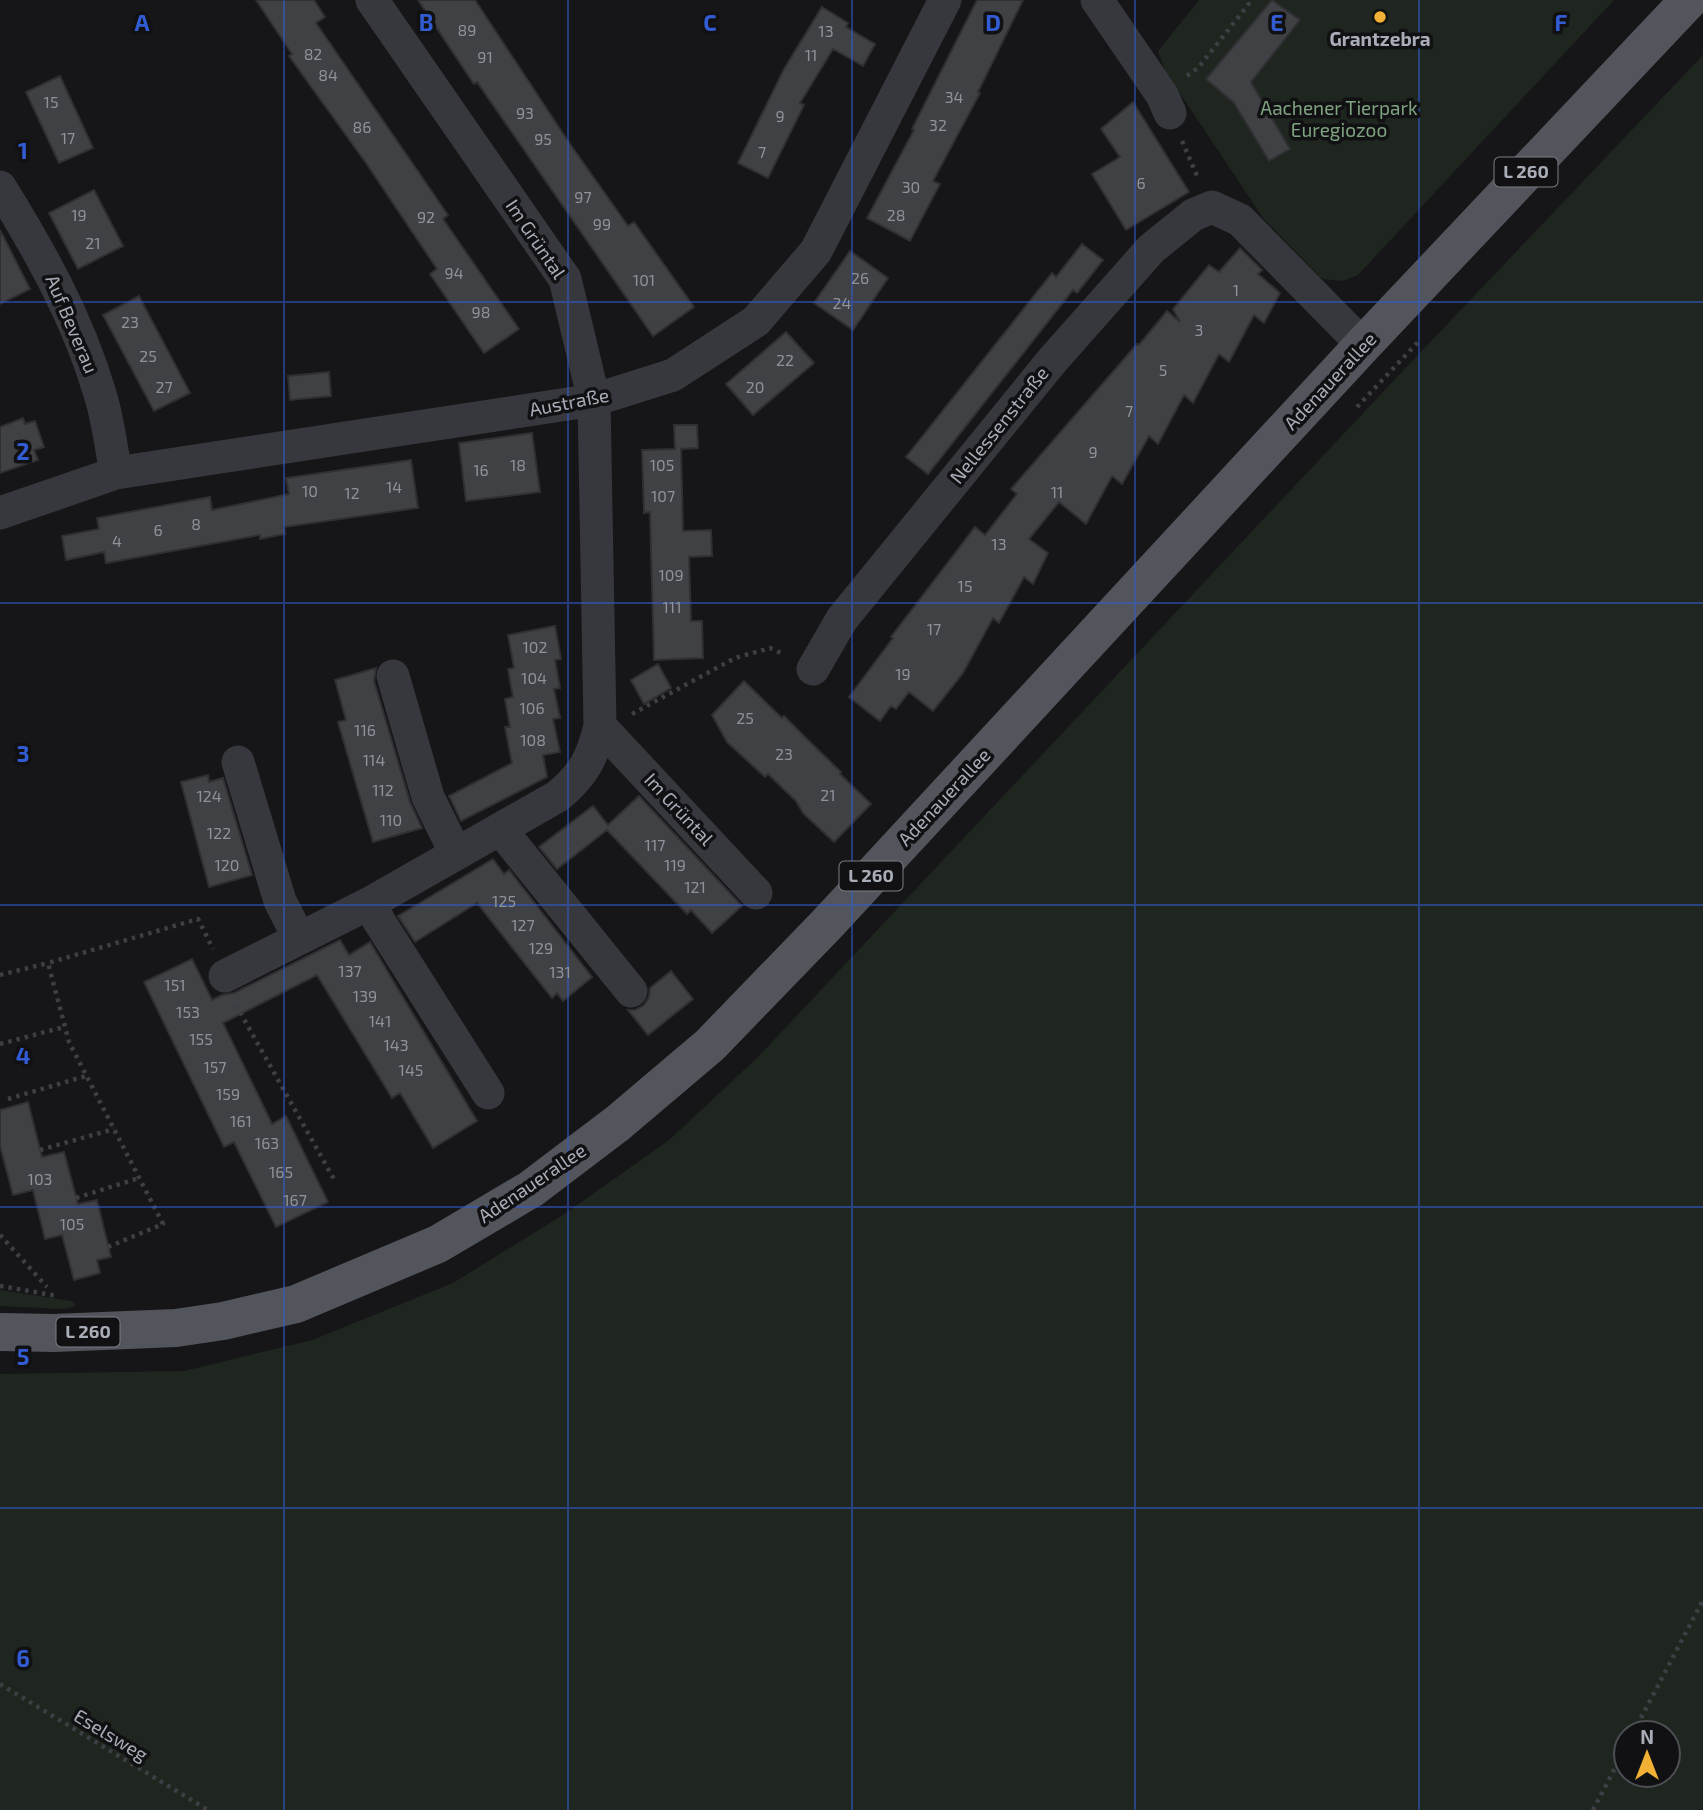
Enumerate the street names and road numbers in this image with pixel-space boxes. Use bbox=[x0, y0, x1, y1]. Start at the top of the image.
road number: L 260 bbox=[1494, 158, 1558, 187]
street label: Im Grüntal bbox=[502, 195, 571, 283]
street label: Auf Beverau bbox=[41, 271, 104, 376]
street label: Adenauerallee bbox=[1279, 327, 1381, 434]
street label: Nellessenstraße bbox=[944, 362, 1053, 488]
street label: Austraße bbox=[527, 383, 611, 420]
street label: Adenauerallee bbox=[893, 743, 995, 850]
street label: Im Grüntal bbox=[640, 768, 719, 850]
road number: L 260 bbox=[840, 862, 903, 890]
street label: Adenauerallee bbox=[473, 1138, 590, 1227]
road number: L 260 bbox=[56, 1317, 119, 1346]
street label: Eselsweg bbox=[70, 1704, 153, 1766]

